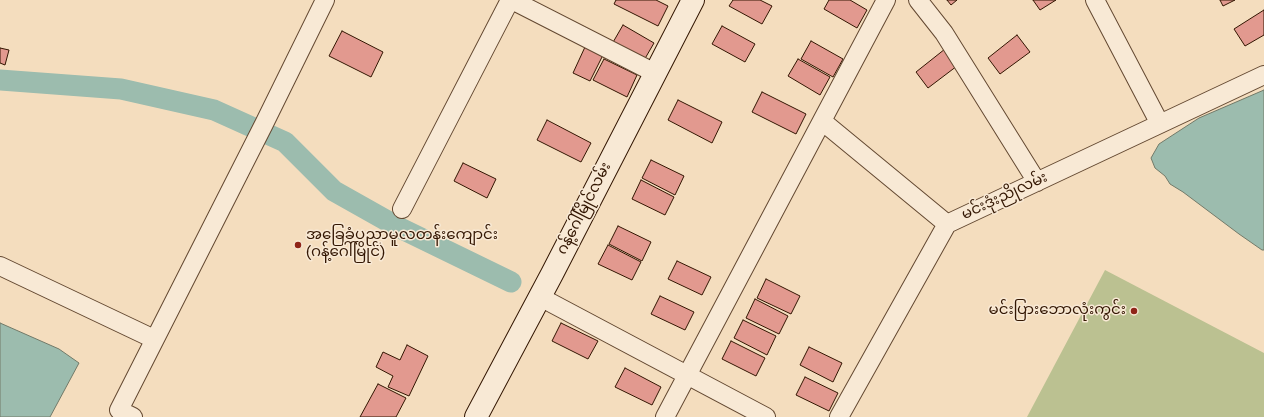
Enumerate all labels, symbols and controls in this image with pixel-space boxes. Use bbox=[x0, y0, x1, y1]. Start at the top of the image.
street label: ဂန့်ဂေါ်မြိုင်လမ်း bbox=[554, 160, 616, 258]
street label: မင်းဒုံးညိုလမ်း bbox=[959, 169, 1051, 225]
place label: အခြေခံပညာမူလတန်းကျောင်း (ဂန့်ဂေါ်မြိုင်) bbox=[306, 227, 498, 262]
marker: အခြေခံပညာမူလတန်းကျောင်း (ဂန့်ဂေါ်မြိုင်) bbox=[293, 240, 303, 250]
place label: မင်းပြားဘောလုံးကွင်း bbox=[988, 302, 1126, 320]
marker: မင်းပြားဘောလုံးကွင်း bbox=[1129, 306, 1139, 316]

